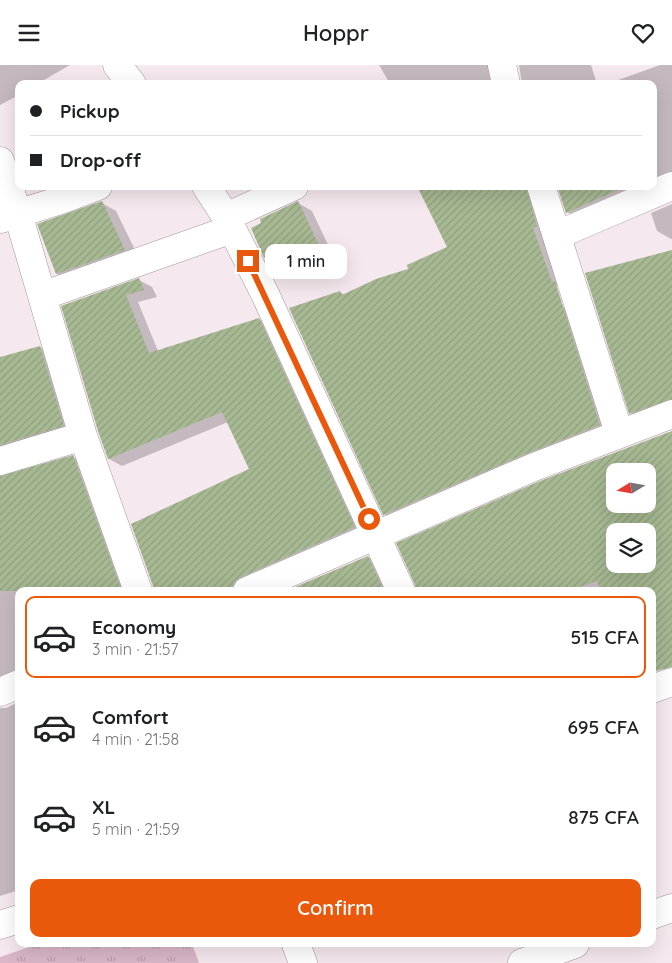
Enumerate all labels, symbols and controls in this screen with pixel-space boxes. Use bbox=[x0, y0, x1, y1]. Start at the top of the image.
icon: menu bbox=[15, 19, 43, 47]
text: Hoppr bbox=[303, 19, 369, 47]
icon: heart bbox=[629, 19, 657, 47]
text: Pickup bbox=[60, 99, 120, 123]
text: Drop-off bbox=[60, 148, 141, 172]
callout: 1 min bbox=[266, 243, 348, 279]
route end bbox=[237, 250, 259, 272]
text: 1 min bbox=[287, 251, 325, 271]
north arrow bbox=[606, 463, 656, 513]
map controls bbox=[606, 463, 656, 573]
route start bbox=[358, 508, 380, 530]
button: layers bbox=[606, 523, 656, 573]
icon: car bbox=[32, 615, 77, 660]
text: Economy bbox=[92, 615, 176, 639]
text: 515 CFA bbox=[571, 625, 639, 649]
text: 3 min · 21:57 bbox=[92, 639, 179, 659]
icon: car bbox=[32, 705, 77, 750]
text: Comfort bbox=[92, 705, 169, 729]
text: 695 CFA bbox=[567, 715, 639, 739]
text: 4 min · 21:58 bbox=[92, 729, 179, 749]
icon: car bbox=[32, 795, 77, 840]
text: XL bbox=[92, 795, 115, 819]
text: 875 CFA bbox=[568, 805, 639, 829]
text: 5 min · 21:59 bbox=[92, 819, 180, 839]
button: Confirm bbox=[30, 879, 641, 937]

